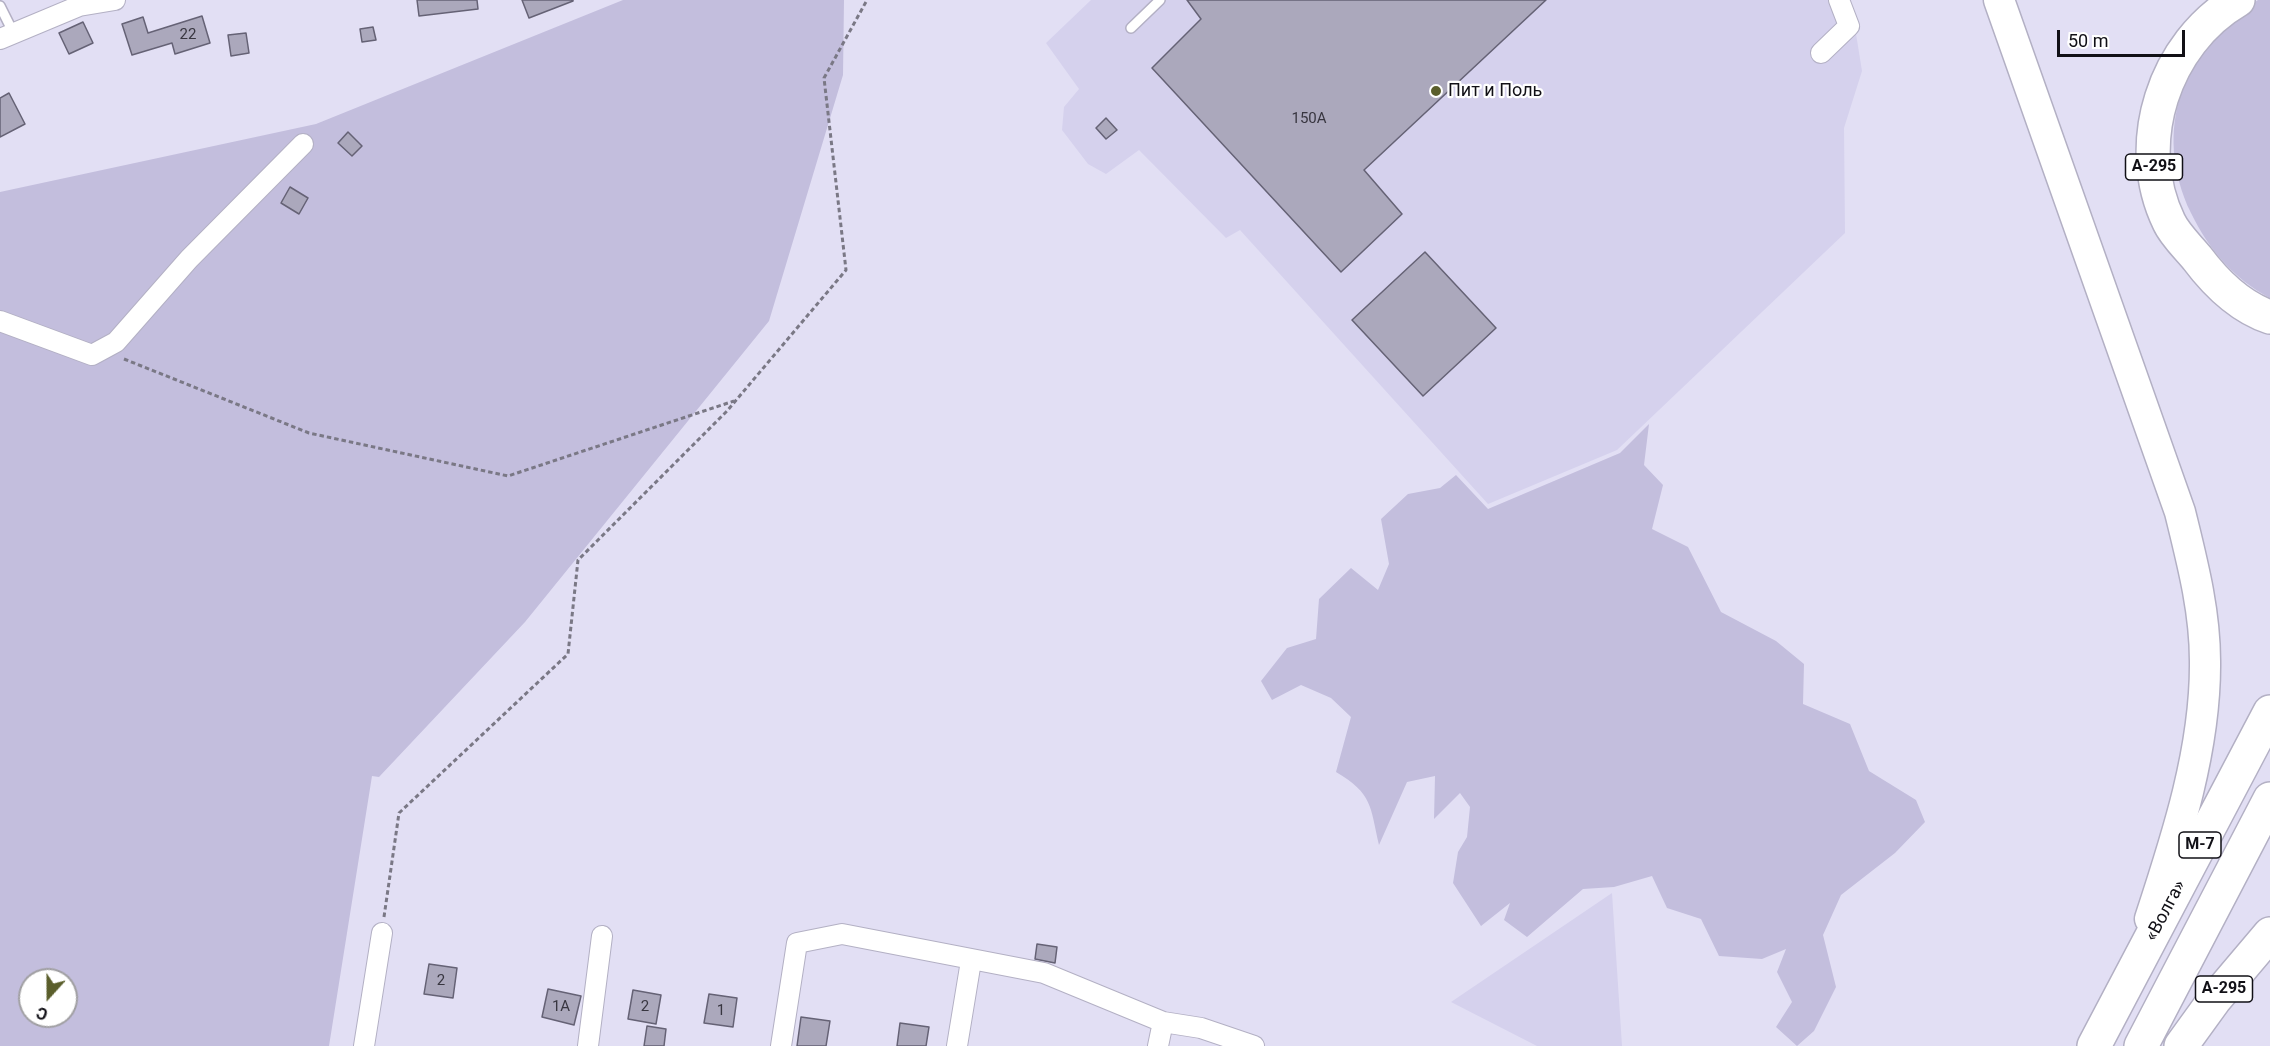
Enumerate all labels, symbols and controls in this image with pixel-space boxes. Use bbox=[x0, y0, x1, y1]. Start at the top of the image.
scale bar bbox=[2060, 18, 2188, 56]
house number: 22 bbox=[180, 26, 196, 44]
text: 50 m bbox=[2068, 30, 2108, 51]
place label: Пит и Поль bbox=[1448, 80, 1542, 102]
marker: Пит и Поль bbox=[1429, 84, 1443, 98]
house number: 150А bbox=[1291, 110, 1327, 128]
road number: А-295 bbox=[2126, 154, 2182, 180]
road number: М-7 bbox=[2179, 832, 2221, 858]
street label: «Волга» bbox=[2141, 877, 2191, 945]
north arrow bbox=[18, 968, 78, 1028]
house number: 2 bbox=[437, 972, 445, 990]
road number: А-295 bbox=[2196, 976, 2252, 1002]
house number: 1А bbox=[552, 998, 570, 1016]
house number: 2 bbox=[641, 998, 649, 1016]
house number: 1 bbox=[717, 1002, 725, 1020]
text: С bbox=[34, 1003, 50, 1024]

